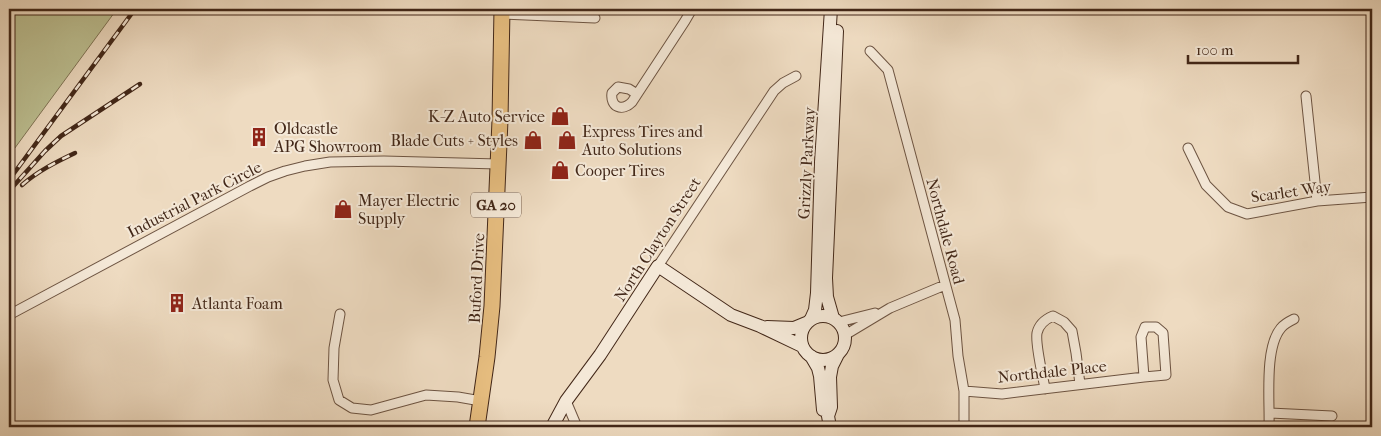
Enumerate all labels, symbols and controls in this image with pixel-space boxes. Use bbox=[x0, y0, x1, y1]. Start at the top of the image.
scale bar bbox=[1188, 32, 1298, 64]
text: 100 m bbox=[1196, 41, 1234, 59]
shop icon: K-Z Auto Service bbox=[549, 105, 571, 127]
street label: Grizzly Parkway bbox=[794, 106, 819, 220]
place label: K-Z Auto Service bbox=[428, 107, 545, 126]
place label: Oldcastle APG Showroom bbox=[273, 119, 383, 156]
place label: Express Tires and Auto Solutions bbox=[581, 122, 703, 159]
building icon: Oldcastle APG Showroom bbox=[248, 126, 270, 148]
shop icon: Blade Cuts + Styles bbox=[522, 129, 544, 151]
shop icon: Express Tires and Auto Solutions bbox=[556, 129, 578, 151]
place label: Blade Cuts + Styles bbox=[391, 131, 518, 150]
street label: Industrial Park Circle bbox=[124, 157, 265, 242]
shop icon: Cooper Tires bbox=[549, 159, 571, 181]
place label: Cooper Tires bbox=[575, 161, 665, 180]
street label: North Clayton Street bbox=[610, 173, 705, 305]
street label: Northdale Road bbox=[922, 176, 969, 286]
street label: Scarlet Way bbox=[1250, 176, 1333, 207]
place label: Mayer Electric Supply bbox=[358, 191, 459, 228]
road number: GA 20 bbox=[471, 192, 521, 218]
shop icon: Mayer Electric Supply bbox=[332, 198, 354, 220]
street label: Buford Drive bbox=[465, 232, 488, 324]
building icon: Atlanta Foam bbox=[166, 292, 188, 314]
place label: Atlanta Foam bbox=[191, 294, 284, 313]
street label: Northdale Place bbox=[997, 356, 1108, 387]

